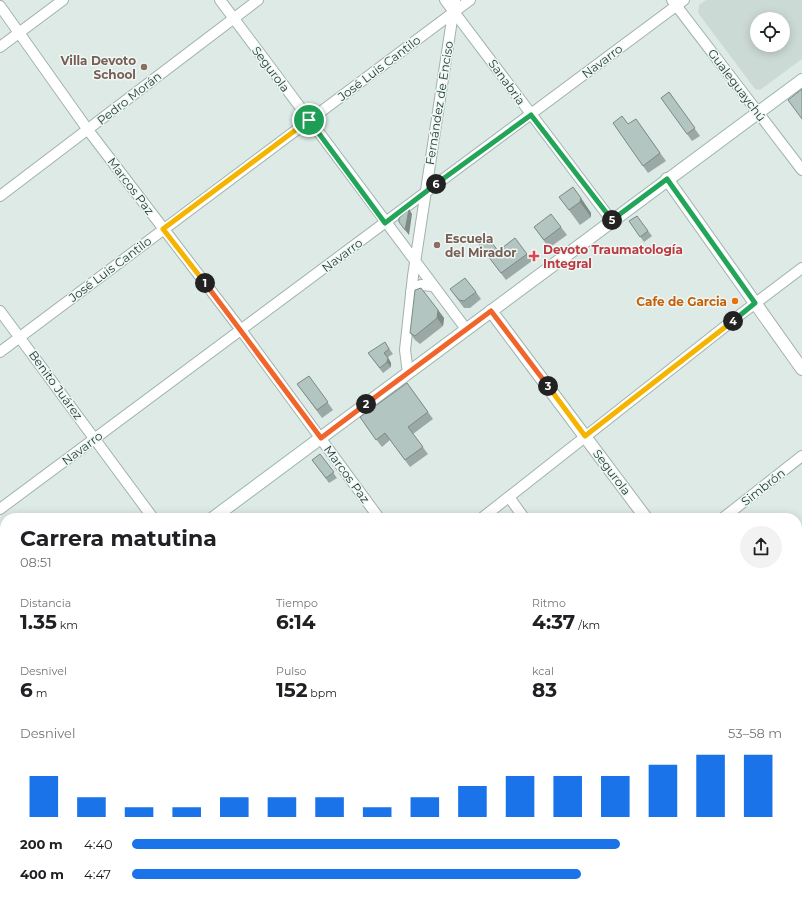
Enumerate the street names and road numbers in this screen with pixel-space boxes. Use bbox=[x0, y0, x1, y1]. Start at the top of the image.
street label: José Luis Cantilo bbox=[334, 32, 423, 105]
street label: Fernández de Enciso bbox=[422, 40, 456, 166]
street label: Navarro bbox=[579, 41, 625, 81]
street label: Segurola bbox=[249, 43, 293, 95]
street label: Gualeguaychú bbox=[705, 46, 769, 124]
street label: Sanabria bbox=[485, 56, 529, 108]
street label: Pedro Morán bbox=[94, 68, 164, 128]
street label: Marcos Paz bbox=[105, 154, 157, 218]
street label: José Luis Cantilo bbox=[65, 233, 154, 306]
street label: Navarro bbox=[319, 235, 365, 275]
street label: Benito Juárez bbox=[26, 347, 86, 423]
street label: Navarro bbox=[59, 428, 105, 468]
street label: Marcos Paz bbox=[321, 442, 373, 506]
street label: Segurola bbox=[590, 446, 634, 498]
street label: Simbrón bbox=[738, 465, 788, 509]

